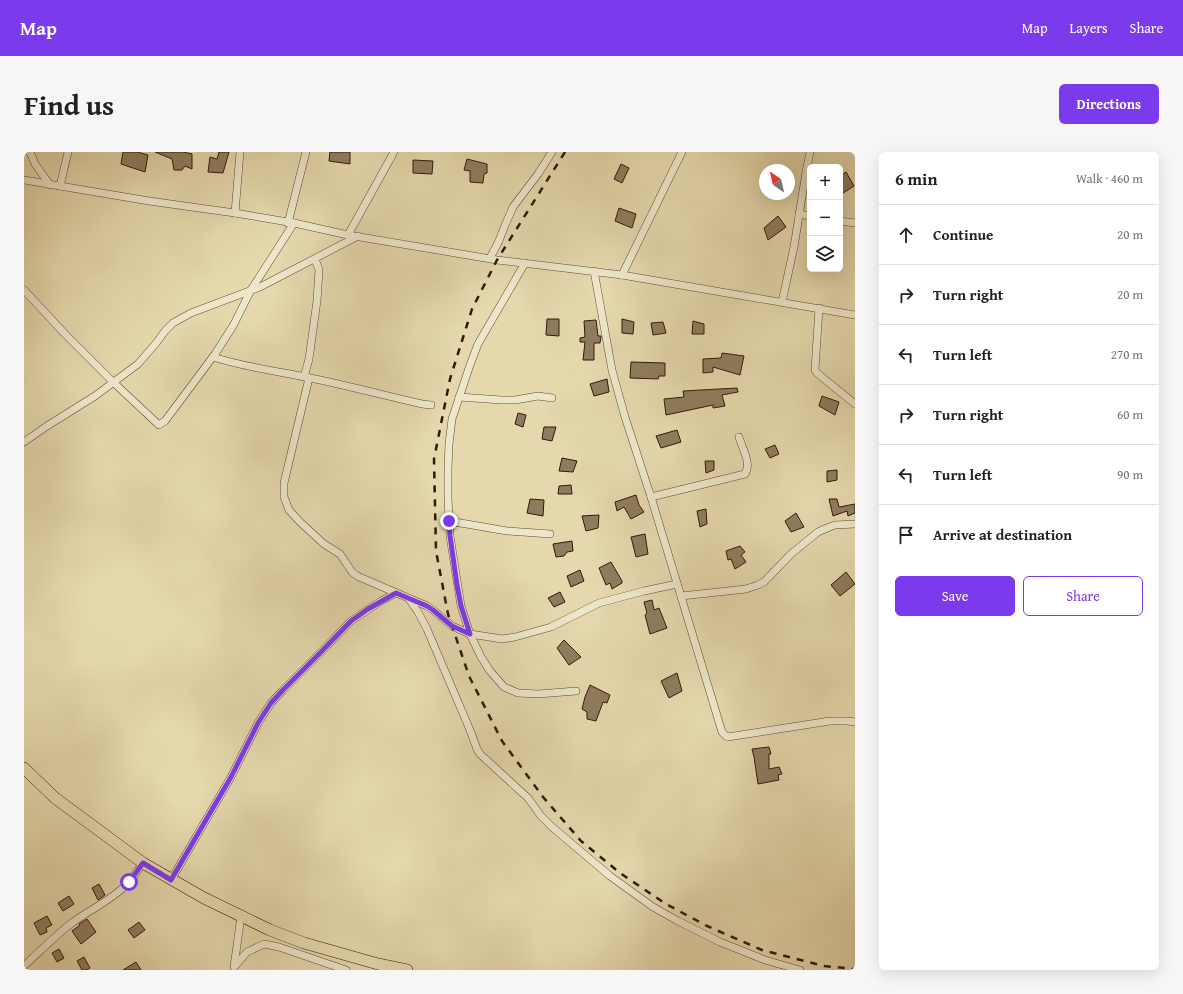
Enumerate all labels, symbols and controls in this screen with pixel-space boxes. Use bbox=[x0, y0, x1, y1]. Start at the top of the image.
text: Map bbox=[20, 14, 57, 42]
text: Map bbox=[1022, 18, 1048, 38]
text: Layers bbox=[1070, 18, 1108, 38]
text: Share bbox=[1130, 18, 1163, 38]
text: Find us bbox=[24, 84, 114, 125]
button: Directions bbox=[1059, 84, 1159, 124]
north arrow bbox=[759, 164, 795, 200]
map controls bbox=[807, 164, 843, 272]
button: + bbox=[807, 164, 843, 200]
text: 6 min bbox=[895, 166, 937, 191]
text: Walk · 460 m bbox=[1076, 169, 1143, 188]
button: − bbox=[807, 200, 843, 236]
icon: ahead bbox=[895, 224, 917, 246]
text: Continue bbox=[933, 224, 994, 245]
text: 20 m bbox=[1117, 225, 1143, 244]
button: layers bbox=[807, 236, 843, 272]
icon: right bbox=[895, 284, 917, 306]
text: Turn right bbox=[933, 284, 1004, 305]
text: 20 m bbox=[1117, 285, 1143, 304]
icon: left bbox=[895, 344, 917, 366]
text: Turn left bbox=[933, 344, 992, 365]
text: 270 m bbox=[1111, 345, 1143, 364]
icon: right bbox=[895, 404, 917, 426]
text: Turn right bbox=[933, 404, 1004, 425]
text: 60 m bbox=[1117, 405, 1143, 424]
icon: left bbox=[895, 464, 917, 486]
text: Turn left bbox=[933, 464, 992, 485]
text: 90 m bbox=[1117, 465, 1143, 484]
route end bbox=[440, 512, 458, 530]
icon: arrive bbox=[895, 524, 917, 546]
text: Arrive at destination bbox=[933, 524, 1072, 545]
button: Save bbox=[895, 576, 1015, 616]
button: Share bbox=[1023, 576, 1143, 616]
route start bbox=[120, 873, 138, 891]

